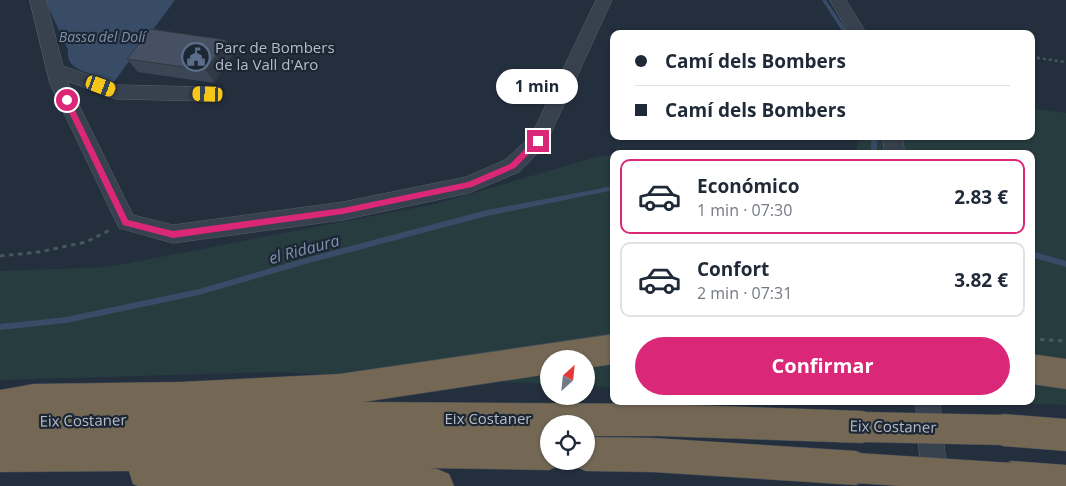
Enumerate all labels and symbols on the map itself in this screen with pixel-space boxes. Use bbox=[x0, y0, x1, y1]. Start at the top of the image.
water label: Bassa del Dolí bbox=[59, 27, 147, 46]
place label: Parc de Bombers de la Vall d'Aro bbox=[215, 37, 335, 74]
public building icon: Parc de Bombers de la Vall d'Aro bbox=[181, 42, 211, 72]
callout: 1 min bbox=[497, 68, 579, 104]
car bbox=[84, 74, 117, 98]
car bbox=[192, 86, 223, 102]
route start bbox=[56, 89, 78, 111]
route end bbox=[527, 130, 549, 152]
water label: el Ridaura bbox=[266, 229, 342, 269]
north arrow bbox=[540, 350, 595, 405]
street label: Eix Costaner bbox=[445, 408, 531, 428]
street label: Eix Costaner bbox=[39, 409, 127, 431]
street label: Eix Costaner bbox=[849, 415, 937, 437]

